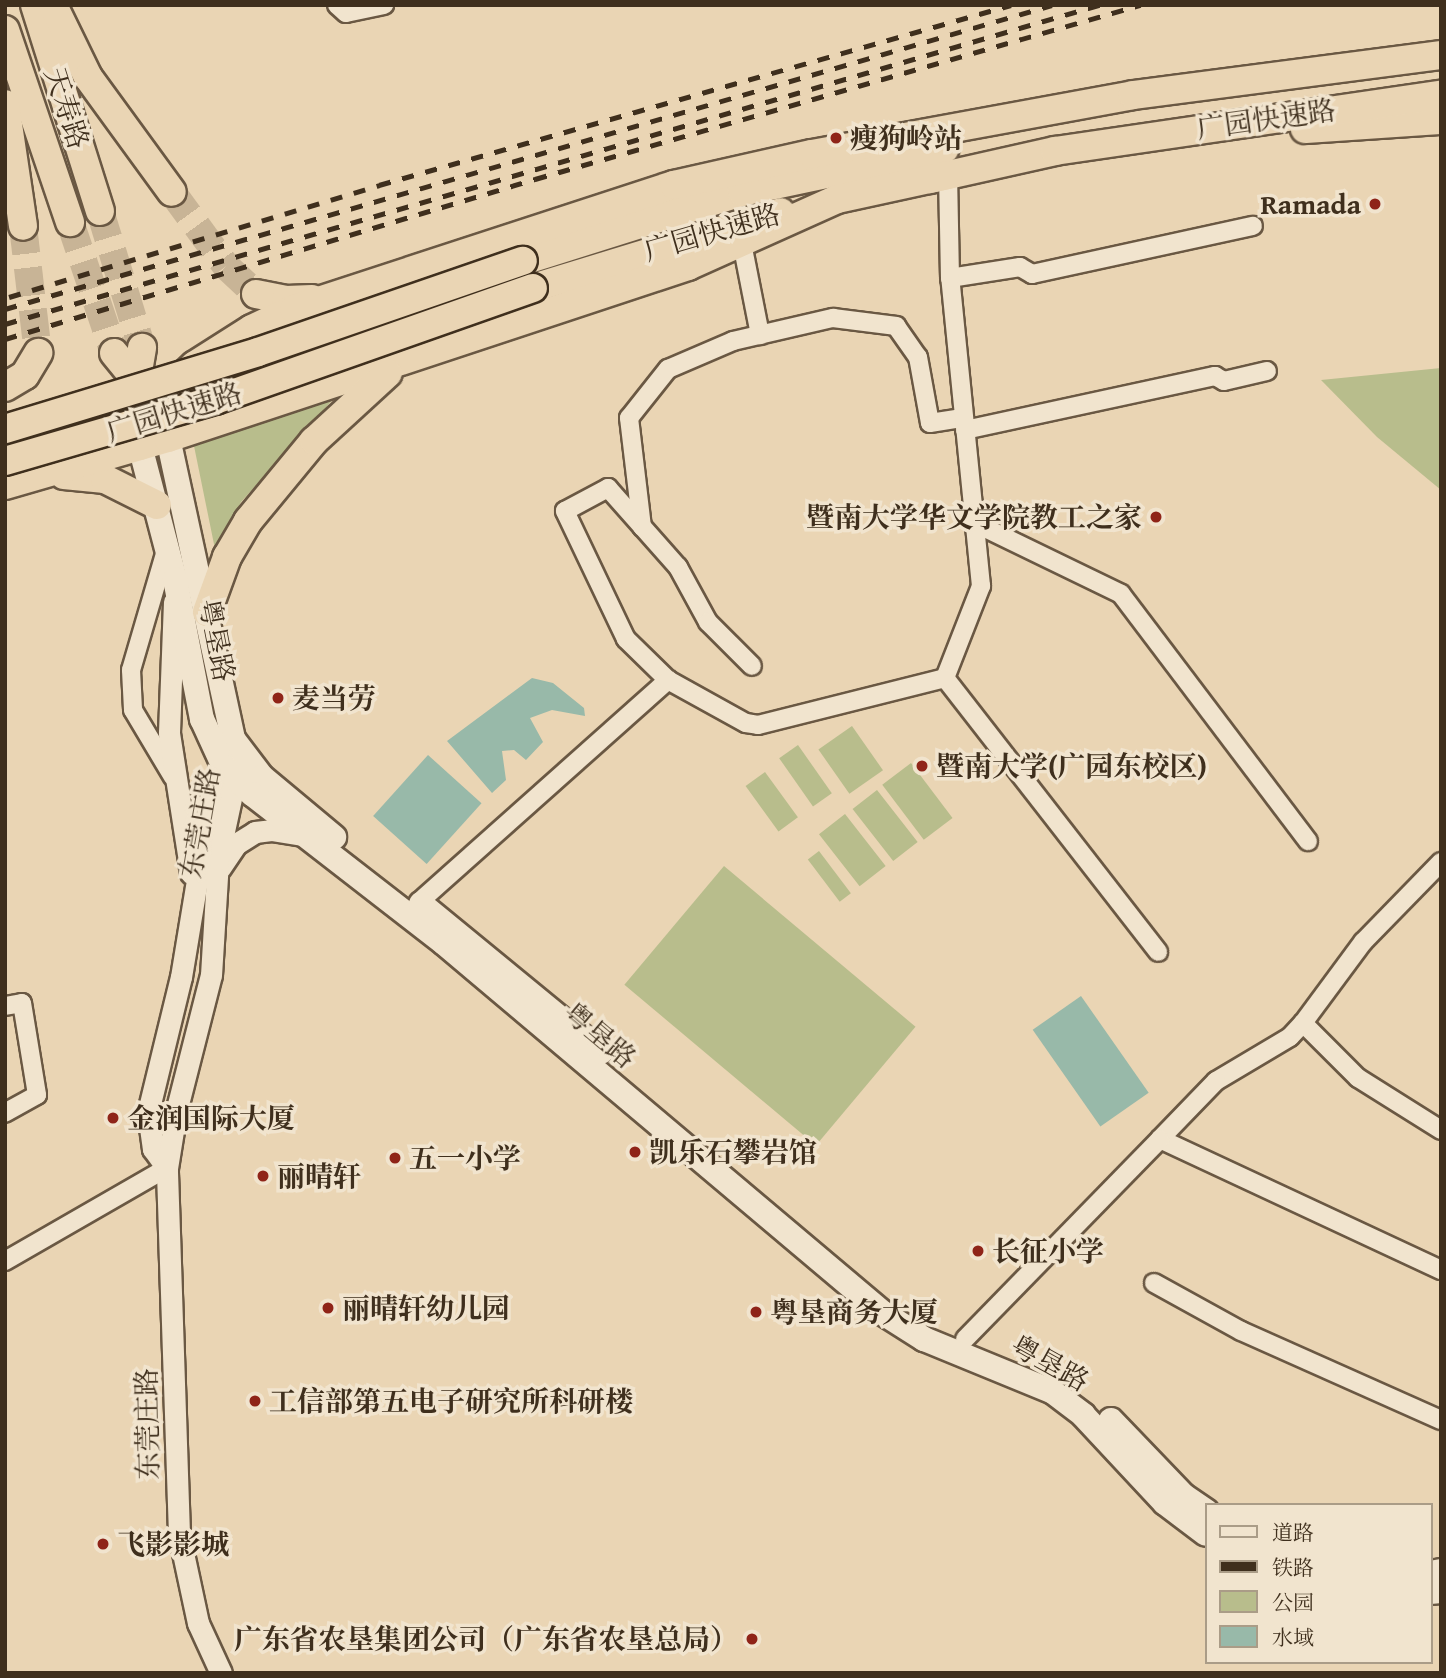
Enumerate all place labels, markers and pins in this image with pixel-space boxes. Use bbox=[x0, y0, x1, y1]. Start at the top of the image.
place label: 瘦狗岭站 bbox=[850, 121, 962, 155]
marker: 瘦狗岭站 bbox=[828, 130, 844, 146]
place label: Ramada bbox=[1261, 187, 1361, 221]
marker: Ramada bbox=[1367, 196, 1383, 212]
place label: 暨南大学华文学院教工之家 bbox=[806, 500, 1142, 534]
marker: 暨南大学华文学院教工之家 bbox=[1148, 509, 1164, 525]
place label: 麦当劳 bbox=[292, 681, 376, 715]
marker: 麦当劳 bbox=[270, 690, 286, 706]
place label: 暨南大学(广园东校区) bbox=[936, 749, 1207, 783]
marker: 暨南大学(广园东校区) bbox=[914, 758, 930, 774]
place label: 金润国际大厦 bbox=[127, 1101, 295, 1135]
marker: 金润国际大厦 bbox=[105, 1110, 121, 1126]
place label: 凯乐石攀岩馆 bbox=[649, 1135, 817, 1169]
place label: 五一小学 bbox=[409, 1141, 521, 1175]
marker: 凯乐石攀岩馆 bbox=[627, 1144, 643, 1160]
marker: 五一小学 bbox=[387, 1150, 403, 1166]
place label: 丽晴轩 bbox=[277, 1159, 361, 1193]
marker: 丽晴轩 bbox=[255, 1168, 271, 1184]
place label: 长征小学 bbox=[992, 1234, 1104, 1268]
marker: 长征小学 bbox=[970, 1243, 986, 1259]
place label: 丽晴轩幼儿园 bbox=[342, 1291, 510, 1325]
place label: 粤垦商务大厦 bbox=[770, 1295, 938, 1329]
marker: 丽晴轩幼儿园 bbox=[320, 1300, 336, 1316]
marker: 粤垦商务大厦 bbox=[748, 1304, 764, 1320]
place label: 工信部第五电子研究所科研楼 bbox=[269, 1384, 633, 1418]
marker: 工信部第五电子研究所科研楼 bbox=[247, 1393, 263, 1409]
place label: 飞影影城 bbox=[117, 1527, 229, 1561]
marker: 飞影影城 bbox=[95, 1536, 111, 1552]
place label: 广东省农垦集团公司（广东省农垦总局） bbox=[234, 1622, 738, 1656]
marker: 广东省农垦集团公司（广东省农垦总局） bbox=[744, 1631, 760, 1647]

